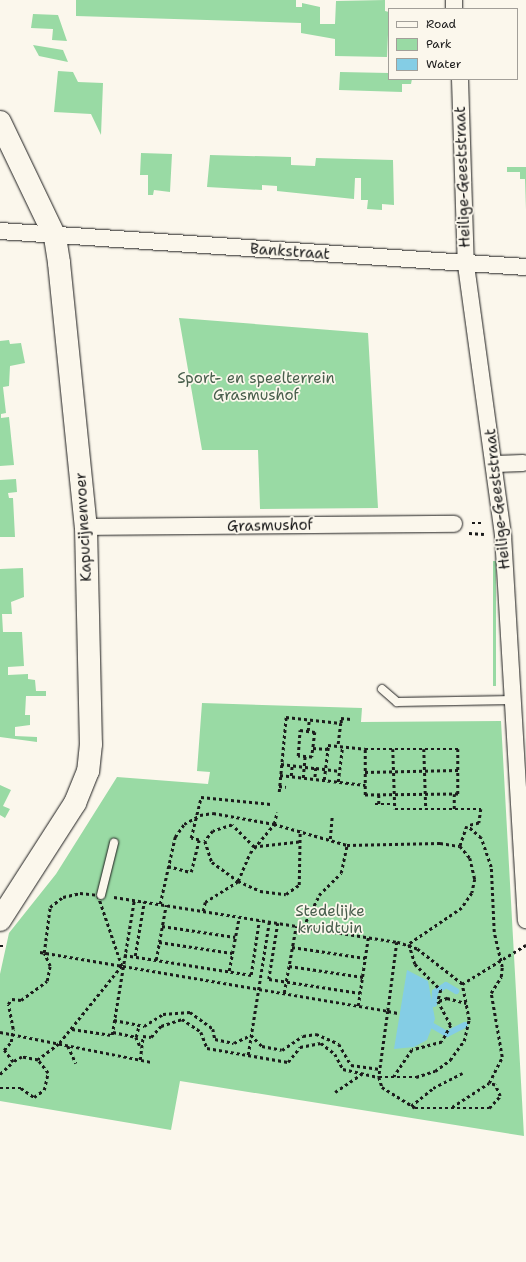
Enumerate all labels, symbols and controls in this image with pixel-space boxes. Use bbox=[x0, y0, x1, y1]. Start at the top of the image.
legend bbox=[388, 8, 518, 80]
text: Road bbox=[426, 16, 456, 32]
text: Park bbox=[426, 36, 452, 52]
text: Water bbox=[426, 56, 461, 72]
street label: Heilige-Geeststraat bbox=[452, 106, 474, 248]
street label: Bankstraat bbox=[249, 240, 331, 264]
park label: Sport- en speelterrein Grasmushof bbox=[177, 369, 335, 404]
street label: Heilige-Geeststraat bbox=[482, 428, 514, 570]
street label: Kapucijnenvoer bbox=[72, 472, 96, 582]
street label: Grasmushof bbox=[227, 516, 313, 536]
park label: Stedelijke kruidtuin bbox=[295, 902, 365, 937]

